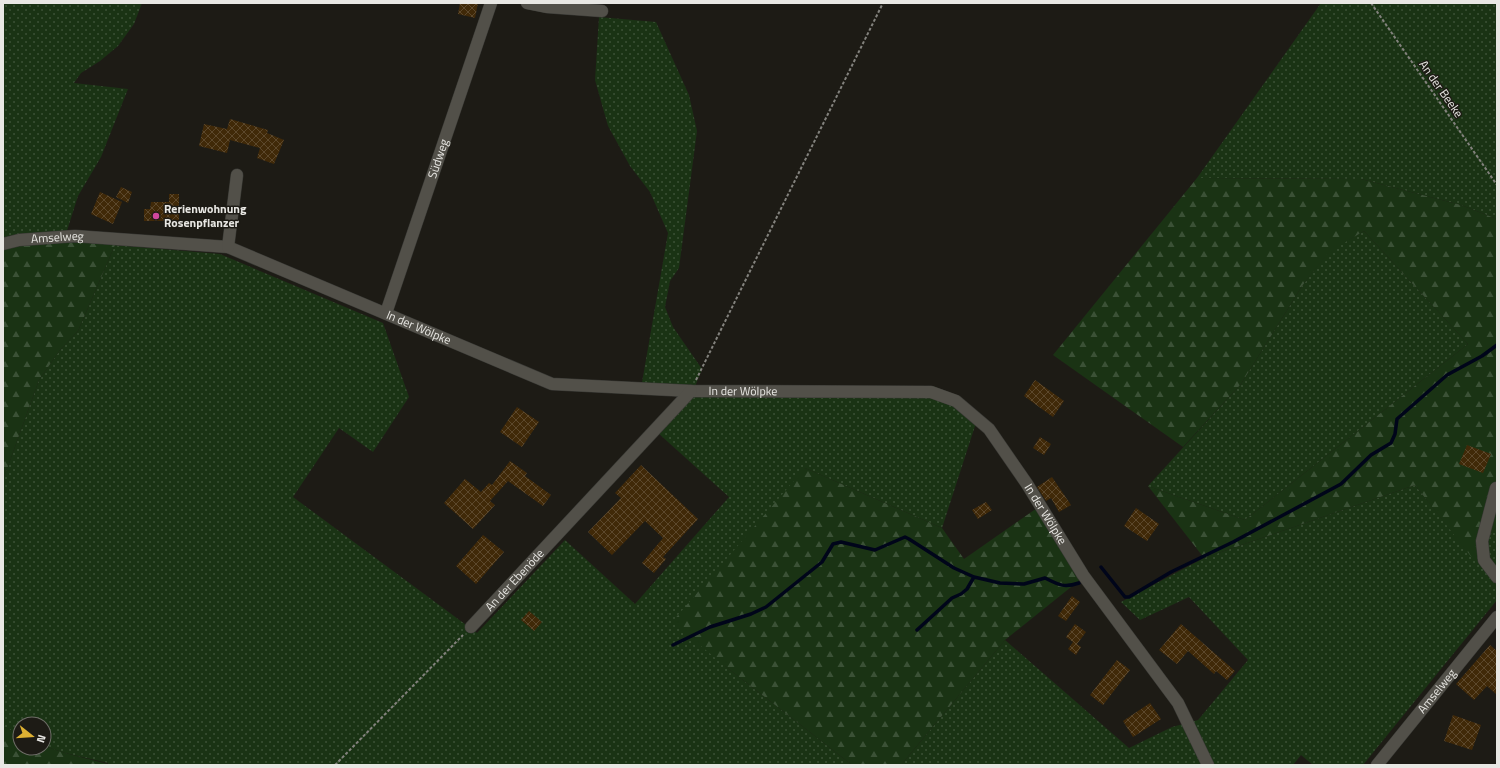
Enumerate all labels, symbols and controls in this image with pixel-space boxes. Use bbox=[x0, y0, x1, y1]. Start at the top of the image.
street label: An der Beeke bbox=[1415, 56, 1468, 121]
street label: Südweg bbox=[422, 136, 453, 181]
place label: Rerienwohnung Rosenpflanzer bbox=[164, 199, 247, 232]
marker: Rerienwohnung Rosenpflanzer bbox=[151, 211, 161, 221]
street label: Amselweg bbox=[30, 226, 85, 248]
street label: In der Wölpke bbox=[383, 305, 454, 349]
street label: In der Wölpke bbox=[709, 381, 777, 400]
street label: In der Wölpke bbox=[1020, 480, 1072, 548]
street label: An der Ebenöde bbox=[480, 544, 548, 615]
street label: Amselweg bbox=[1412, 664, 1461, 717]
north arrow bbox=[12, 716, 52, 756]
text: N bbox=[33, 733, 50, 745]

